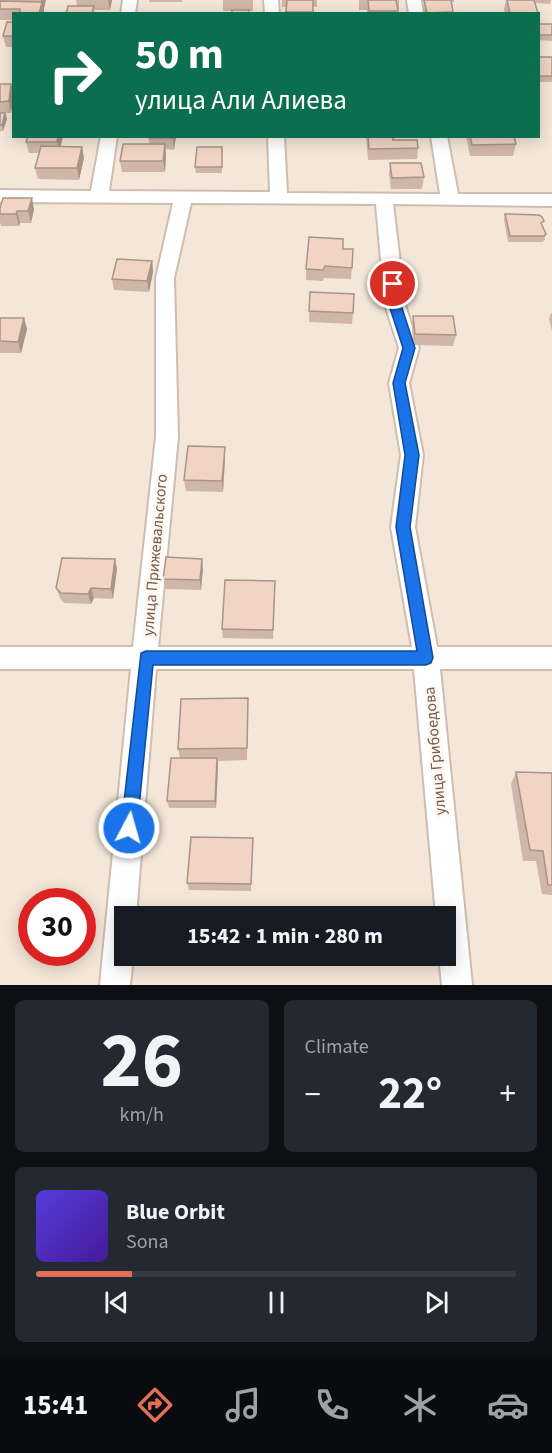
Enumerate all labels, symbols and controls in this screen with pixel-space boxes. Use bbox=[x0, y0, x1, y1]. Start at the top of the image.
text: 50 m bbox=[135, 25, 224, 85]
icon: right bbox=[36, 36, 114, 114]
text: улица Али Алиева bbox=[135, 81, 347, 120]
pin bbox=[367, 258, 418, 309]
icon: arrive bbox=[376, 267, 409, 300]
street label: улица Прижевальского bbox=[137, 473, 173, 637]
street label: улица Грибоедова bbox=[418, 686, 452, 816]
position arrow bbox=[97, 796, 161, 860]
speed limit sign: 30 bbox=[18, 888, 96, 966]
text: 15:42 · 1 min · 280 m bbox=[187, 920, 383, 952]
text: 26 bbox=[101, 1006, 183, 1117]
text: Climate bbox=[305, 1033, 369, 1061]
text: 22° bbox=[378, 1062, 442, 1126]
text: − bbox=[305, 1071, 321, 1118]
text: + bbox=[500, 1071, 516, 1118]
text: km/h bbox=[120, 1101, 164, 1129]
text: Blue Orbit bbox=[126, 1196, 225, 1228]
text: Sona bbox=[126, 1228, 169, 1256]
icon: previous bbox=[100, 1286, 133, 1319]
icon: pause bbox=[260, 1286, 293, 1319]
icon: next bbox=[420, 1286, 453, 1319]
icon: directions bbox=[134, 1384, 176, 1426]
icon: music bbox=[222, 1384, 264, 1426]
icon: phone bbox=[311, 1384, 353, 1426]
icon: climate bbox=[399, 1384, 441, 1426]
icon: car bbox=[487, 1384, 529, 1426]
text: 15:41 bbox=[23, 1386, 88, 1425]

